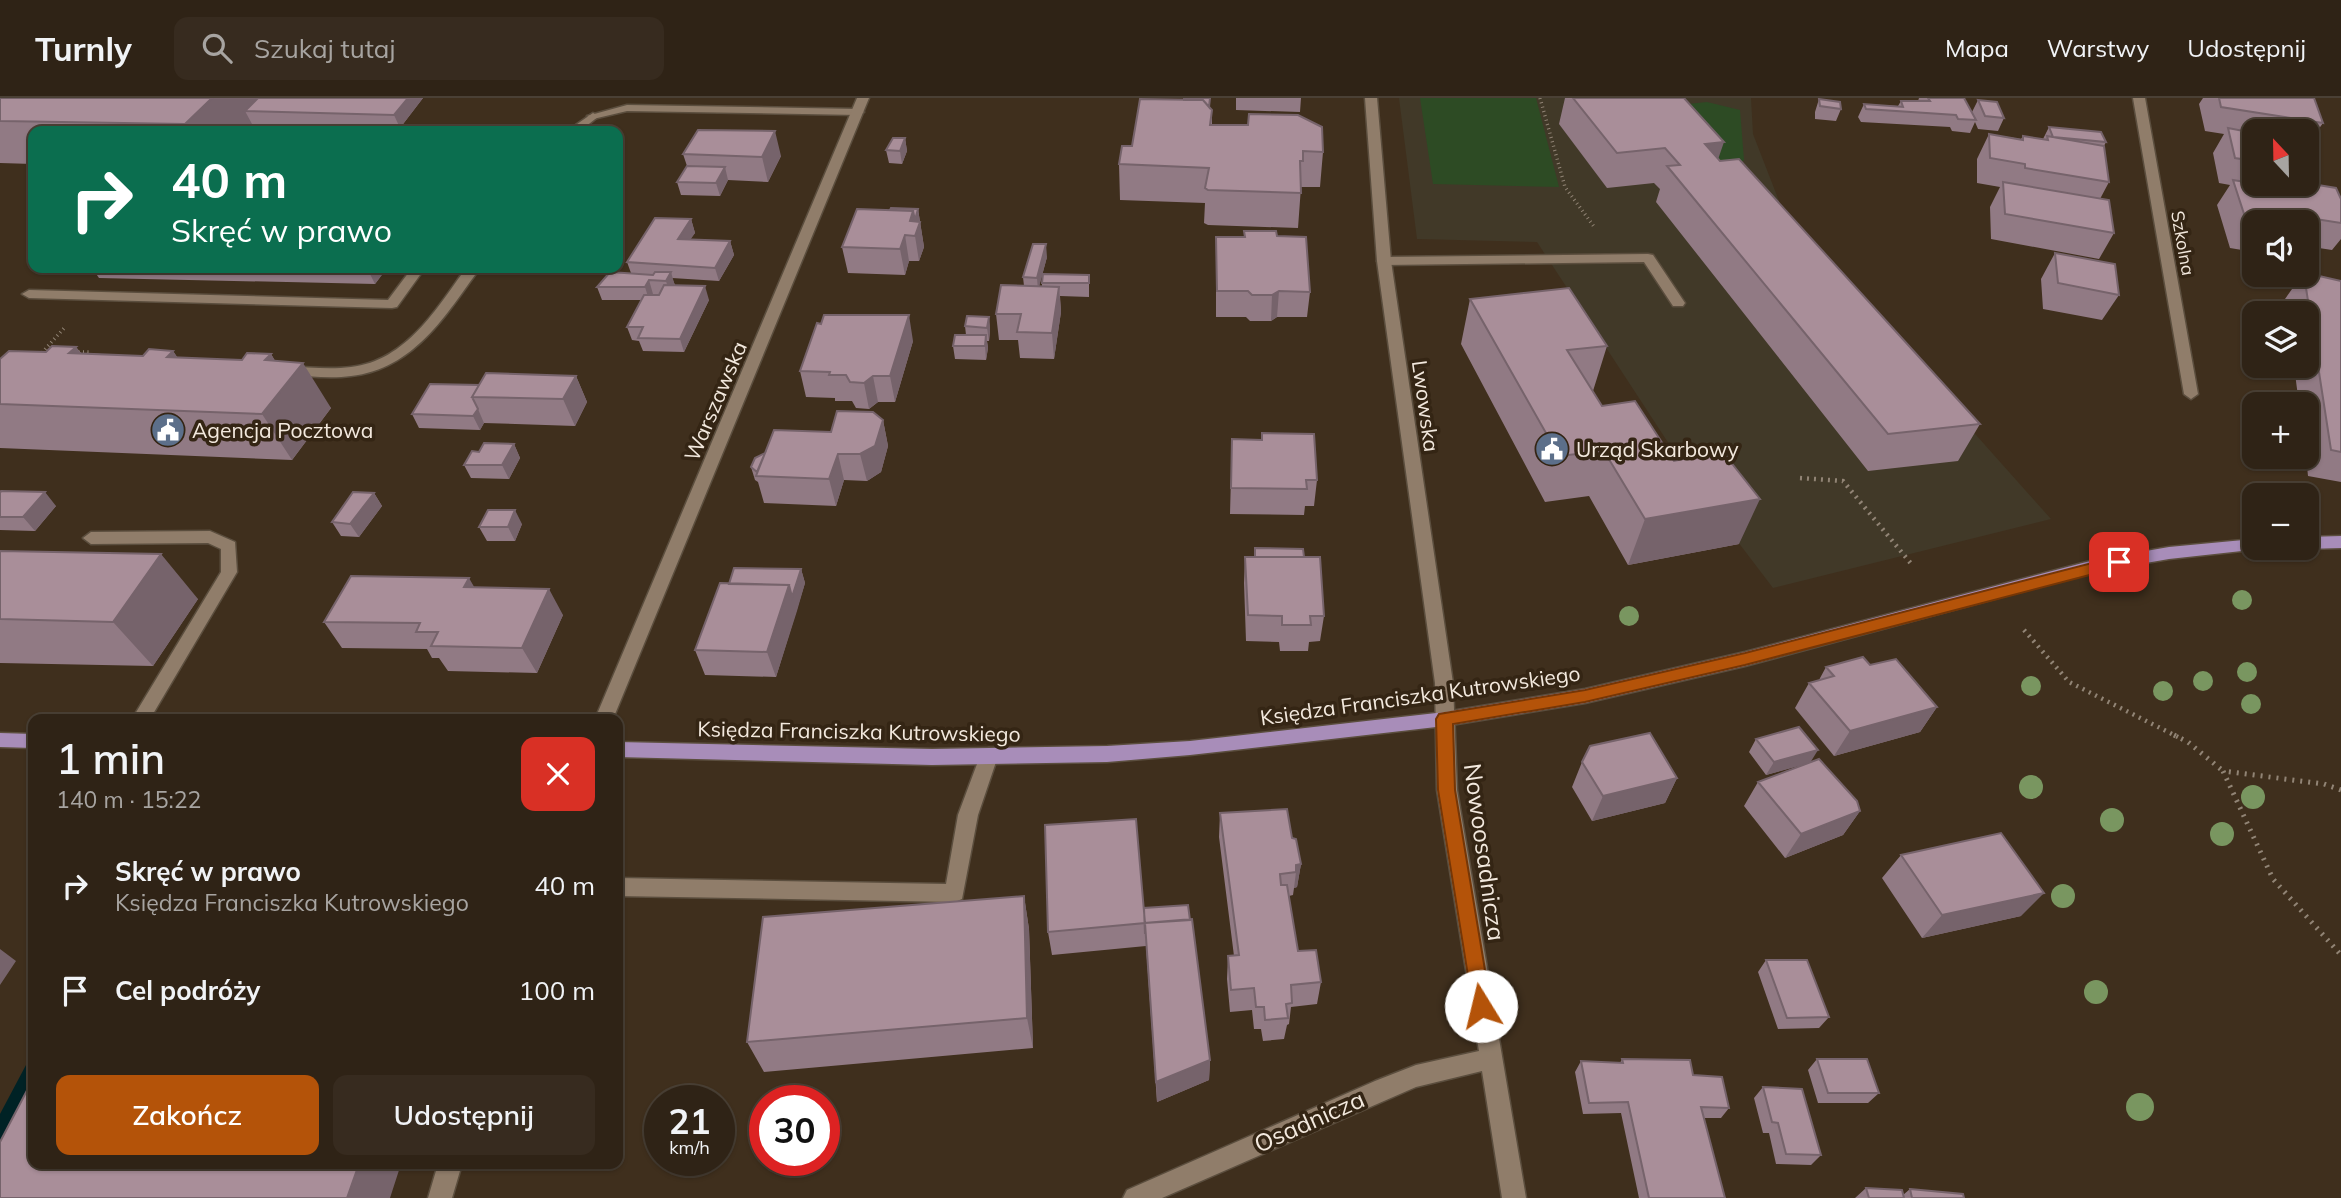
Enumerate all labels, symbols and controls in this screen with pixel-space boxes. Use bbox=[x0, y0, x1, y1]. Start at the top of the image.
search box bbox=[174, 17, 664, 80]
text: Turnly bbox=[35, 28, 132, 69]
icon: search bbox=[198, 29, 236, 67]
text: Szukaj tutaj bbox=[254, 32, 396, 65]
text: Mapa bbox=[1945, 33, 2009, 63]
text: Warstwy bbox=[2047, 33, 2149, 63]
text: Udostępnij bbox=[2187, 33, 2306, 63]
north arrow bbox=[2242, 119, 2319, 196]
map controls bbox=[2242, 119, 2319, 560]
text: 40 m bbox=[171, 149, 287, 210]
icon: right bbox=[56, 154, 147, 245]
street label: Szkolna bbox=[2166, 209, 2200, 277]
text: Skręć w prawo bbox=[171, 210, 392, 250]
button: sound bbox=[2242, 210, 2319, 287]
button: layers bbox=[2242, 301, 2319, 378]
street label: Warszawska bbox=[678, 337, 752, 465]
street label: Lwowska bbox=[1407, 359, 1445, 453]
button: + bbox=[2242, 392, 2319, 469]
public building icon: Agencja Pocztowa bbox=[149, 411, 187, 449]
place label: Agencja Pocztowa bbox=[192, 417, 373, 443]
public building icon: Urząd Skarbowy bbox=[1533, 430, 1571, 468]
place label: Urząd Skarbowy bbox=[1576, 436, 1739, 462]
button: − bbox=[2242, 483, 2319, 560]
pin bbox=[2089, 532, 2149, 592]
icon: arrive bbox=[2100, 543, 2138, 581]
street label: Księdza Franciszka Kutrowskiego bbox=[1258, 660, 1582, 730]
street label: Księdza Franciszka Kutrowskiego bbox=[697, 715, 1021, 747]
text: 1 min bbox=[56, 732, 165, 785]
button: close bbox=[521, 737, 595, 811]
street label: Nowoosadnicza bbox=[1458, 761, 1512, 943]
text: 140 m · 15:22 bbox=[56, 785, 201, 814]
text: Skręć w prawo bbox=[115, 855, 301, 888]
icon: right bbox=[56, 867, 94, 905]
text: 40 m bbox=[534, 869, 595, 902]
text: Księdza Franciszka Kutrowskiego bbox=[115, 888, 469, 917]
position arrow bbox=[1444, 969, 1518, 1043]
icon: arrive bbox=[56, 972, 94, 1010]
text: Cel podróży bbox=[115, 974, 260, 1007]
text: 100 m bbox=[519, 974, 595, 1007]
button: Zakończ bbox=[56, 1075, 319, 1155]
button: Udostępnij bbox=[333, 1075, 595, 1155]
street label: Osadnicza bbox=[1249, 1083, 1369, 1159]
speed limit sign: 30 bbox=[749, 1085, 840, 1176]
text: 21 bbox=[668, 1099, 711, 1143]
text: km/h bbox=[669, 1136, 710, 1159]

